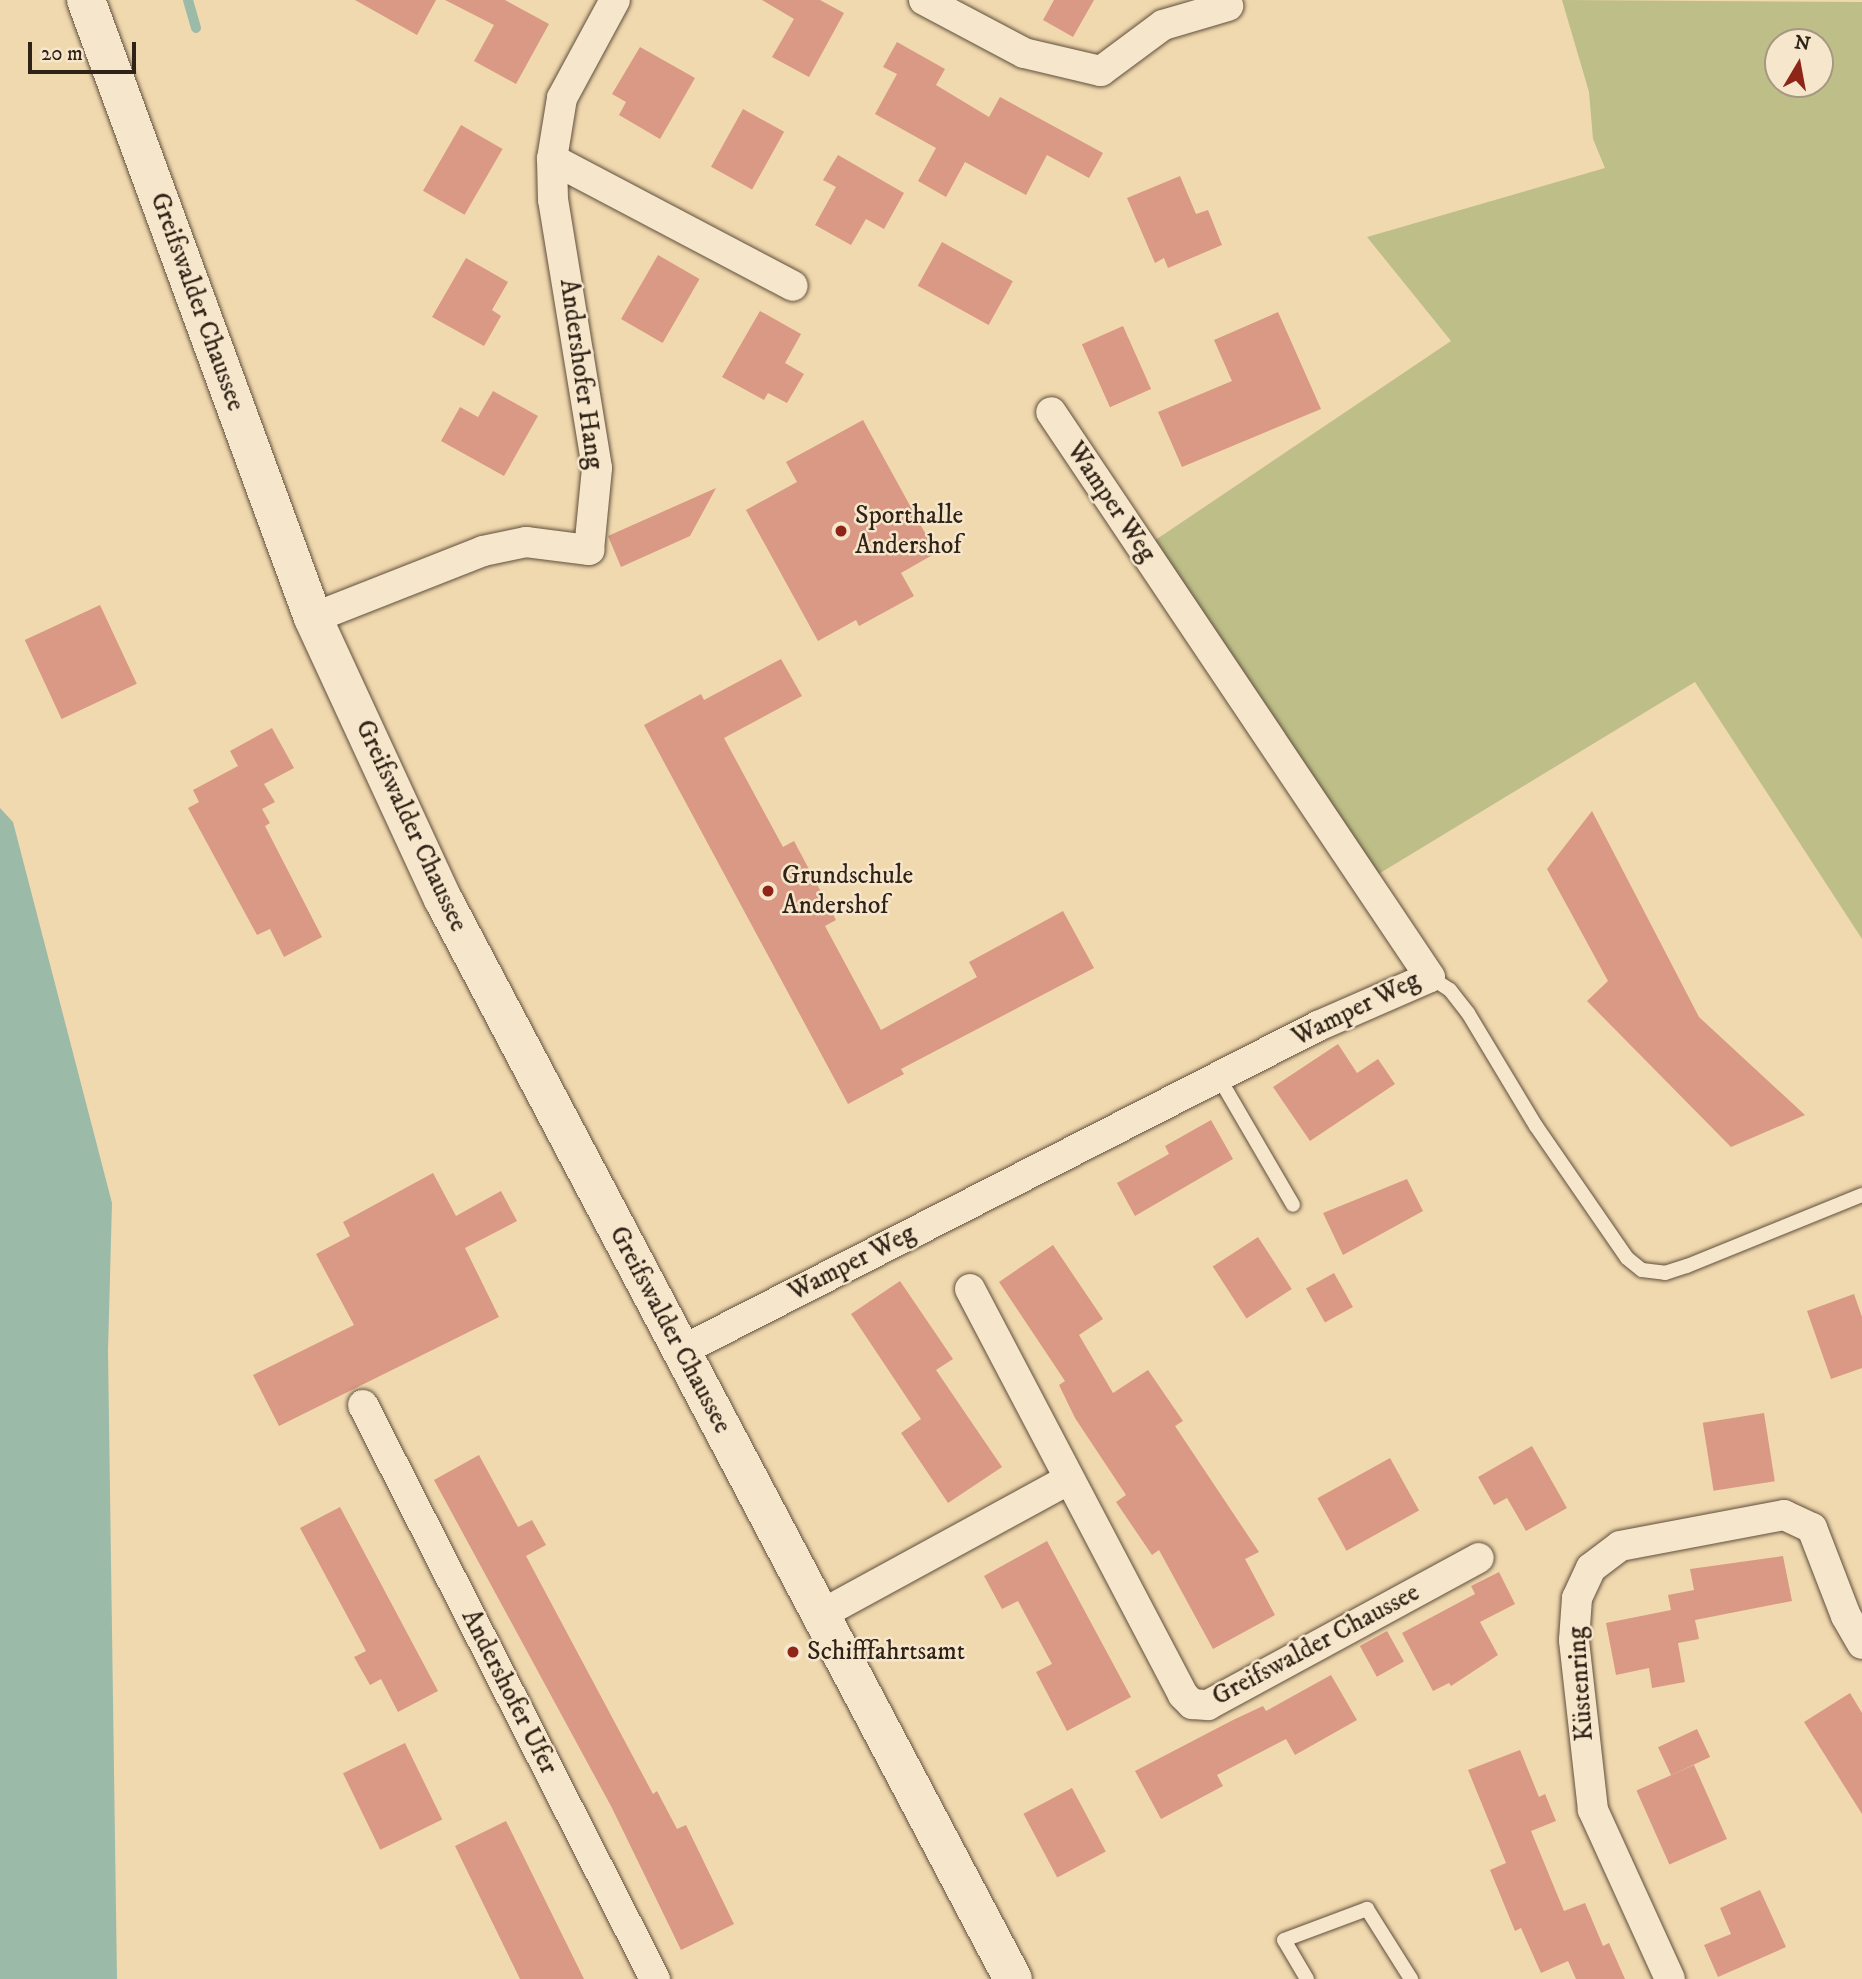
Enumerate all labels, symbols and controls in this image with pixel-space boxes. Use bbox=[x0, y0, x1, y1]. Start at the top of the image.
scale bar bbox=[32, 28, 140, 72]
north arrow bbox=[1764, 28, 1834, 98]
text: N bbox=[1793, 31, 1812, 56]
text: 20 m bbox=[41, 41, 83, 67]
street label: Greifswalder Chaussee bbox=[143, 189, 251, 415]
street label: Andershofer Hang bbox=[552, 277, 610, 471]
street label: Wamper Weg bbox=[1060, 436, 1162, 568]
place label: Sporthalle Andershof bbox=[855, 500, 963, 562]
marker: Sporthalle Andershof bbox=[833, 523, 849, 539]
street label: Greifswalder Chaussee bbox=[348, 715, 474, 937]
place label: Grundschule Andershof bbox=[782, 860, 913, 922]
marker: Grundschule Andershof bbox=[760, 883, 776, 899]
street label: Wamper Weg bbox=[1287, 965, 1425, 1053]
street label: Wamper Weg bbox=[783, 1218, 921, 1308]
street label: Greifswalder Chaussee bbox=[602, 1221, 738, 1439]
street label: Greifswalder Chaussee bbox=[1207, 1577, 1425, 1713]
street label: Andershofer Ufer bbox=[454, 1604, 564, 1780]
street label: Küstenring bbox=[1561, 1626, 1601, 1742]
place label: Schifffahrtsamt bbox=[807, 1636, 965, 1668]
marker: Schifffahrtsamt bbox=[785, 1644, 801, 1660]

